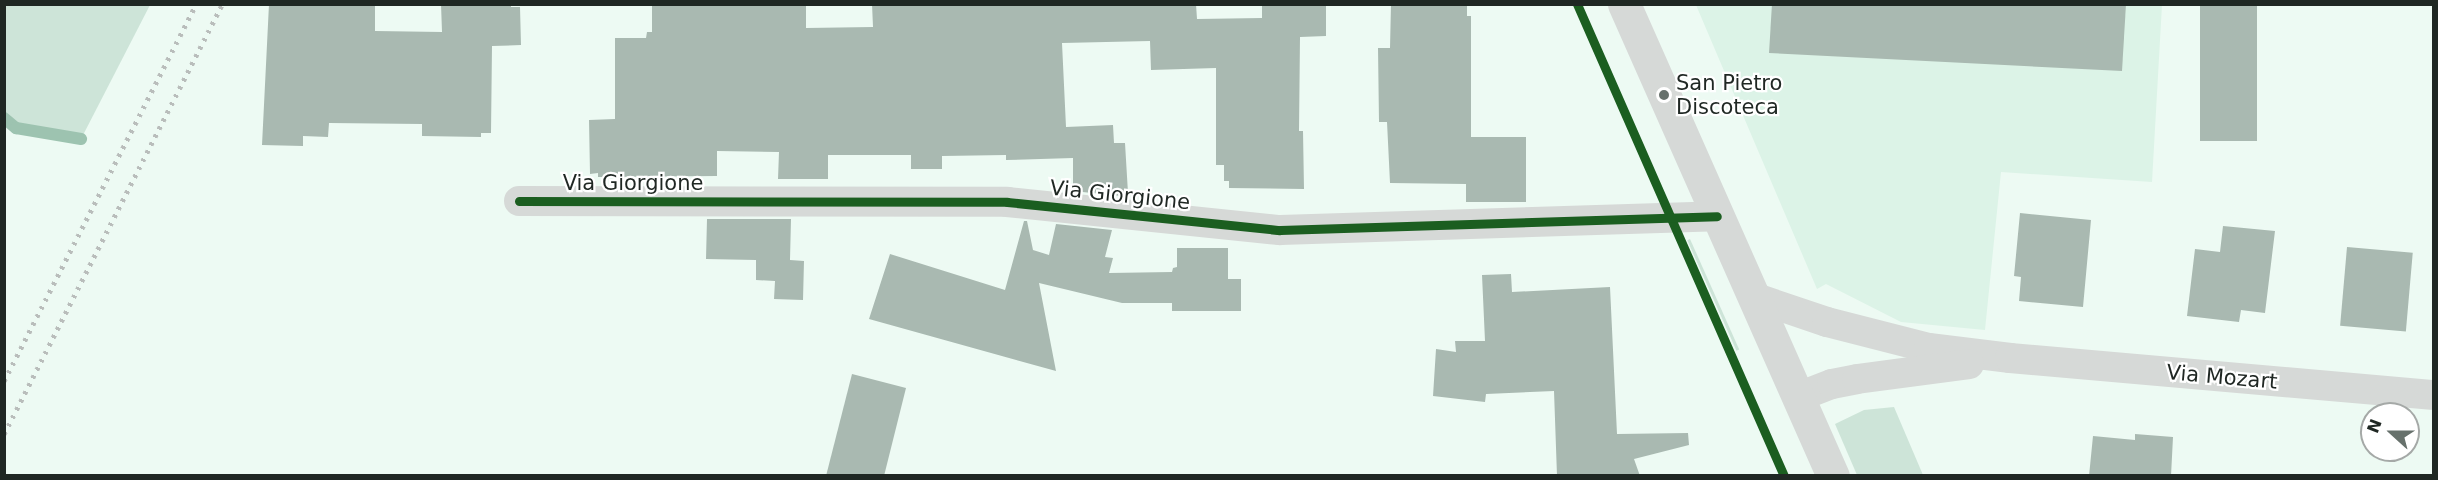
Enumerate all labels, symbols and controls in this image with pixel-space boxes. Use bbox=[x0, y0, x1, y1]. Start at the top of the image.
place label: San Pietro Discoteca bbox=[1676, 70, 1782, 120]
marker: San Pietro Discoteca bbox=[1657, 88, 1671, 102]
street label: Via Giorgione bbox=[563, 170, 703, 196]
street label: Via Giorgione bbox=[1049, 175, 1191, 215]
street label: Via Mozart bbox=[2166, 360, 2278, 394]
north arrow bbox=[2360, 402, 2420, 462]
text: N bbox=[2363, 416, 2386, 436]

